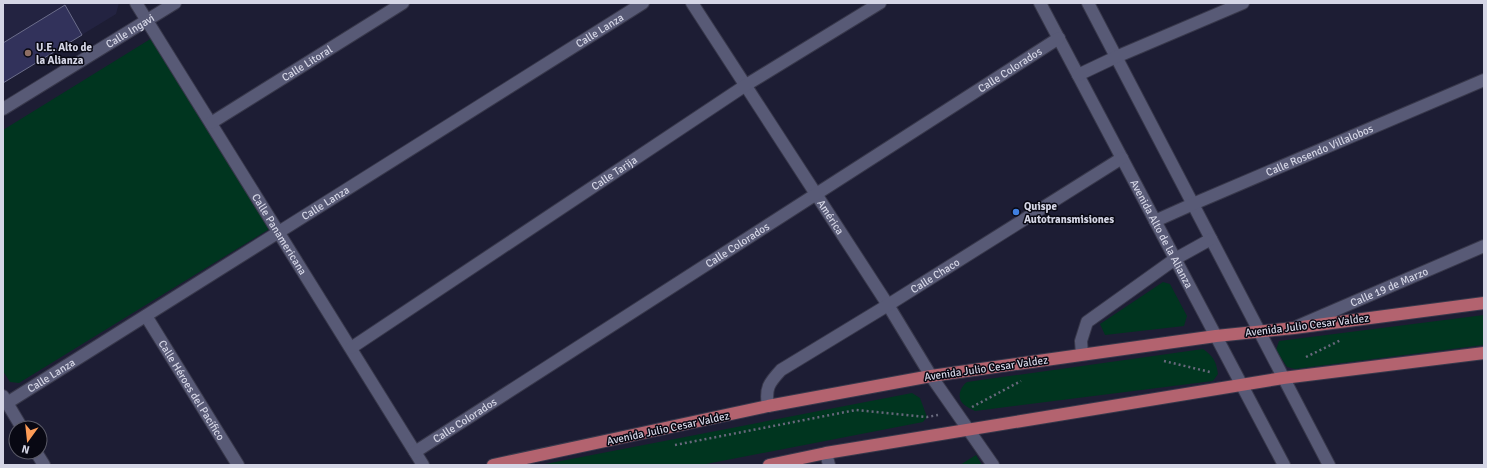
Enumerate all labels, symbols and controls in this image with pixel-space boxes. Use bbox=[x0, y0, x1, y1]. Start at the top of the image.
street label: Calle Ingavi bbox=[103, 11, 157, 51]
street label: Calle Lanza bbox=[573, 11, 627, 51]
place label: U.E. Alto de la Alianza bbox=[36, 41, 92, 67]
street label: Calle Litoral bbox=[279, 43, 335, 84]
street label: Calle Colorados bbox=[976, 45, 1045, 95]
marker: U.E. Alto de la Alianza bbox=[23, 48, 33, 58]
street label: Calle Rosendo Villalobos bbox=[1264, 122, 1375, 179]
street label: Calle Tarija bbox=[589, 153, 640, 193]
street label: Avenida Alto de la Alianza bbox=[1127, 177, 1196, 291]
street label: Calle Lanza bbox=[299, 183, 352, 223]
street label: Calle Panamericana bbox=[249, 191, 309, 278]
street label: América bbox=[814, 197, 847, 237]
place label: Quispe Autotransmisiones bbox=[1024, 200, 1114, 226]
marker: Quispe Autotransmisiones bbox=[1011, 207, 1021, 217]
street label: Calle Colorados bbox=[703, 220, 772, 271]
street label: Calle Chaco bbox=[908, 256, 962, 296]
street label: Calle 19 de Marzo bbox=[1348, 265, 1430, 310]
street label: Avenida Julio Cesar Valdez bbox=[1244, 311, 1370, 340]
street label: Calle Héroes del Pacífico bbox=[155, 338, 227, 443]
street label: Avenida Julio Cesar Valdez bbox=[923, 353, 1049, 384]
street label: Calle Lanza bbox=[25, 356, 78, 396]
street label: Calle Colorados bbox=[431, 395, 499, 446]
street label: Avenida Julio Cesar Valdez bbox=[606, 409, 731, 448]
north arrow bbox=[8, 420, 48, 460]
text: N bbox=[20, 442, 31, 456]

